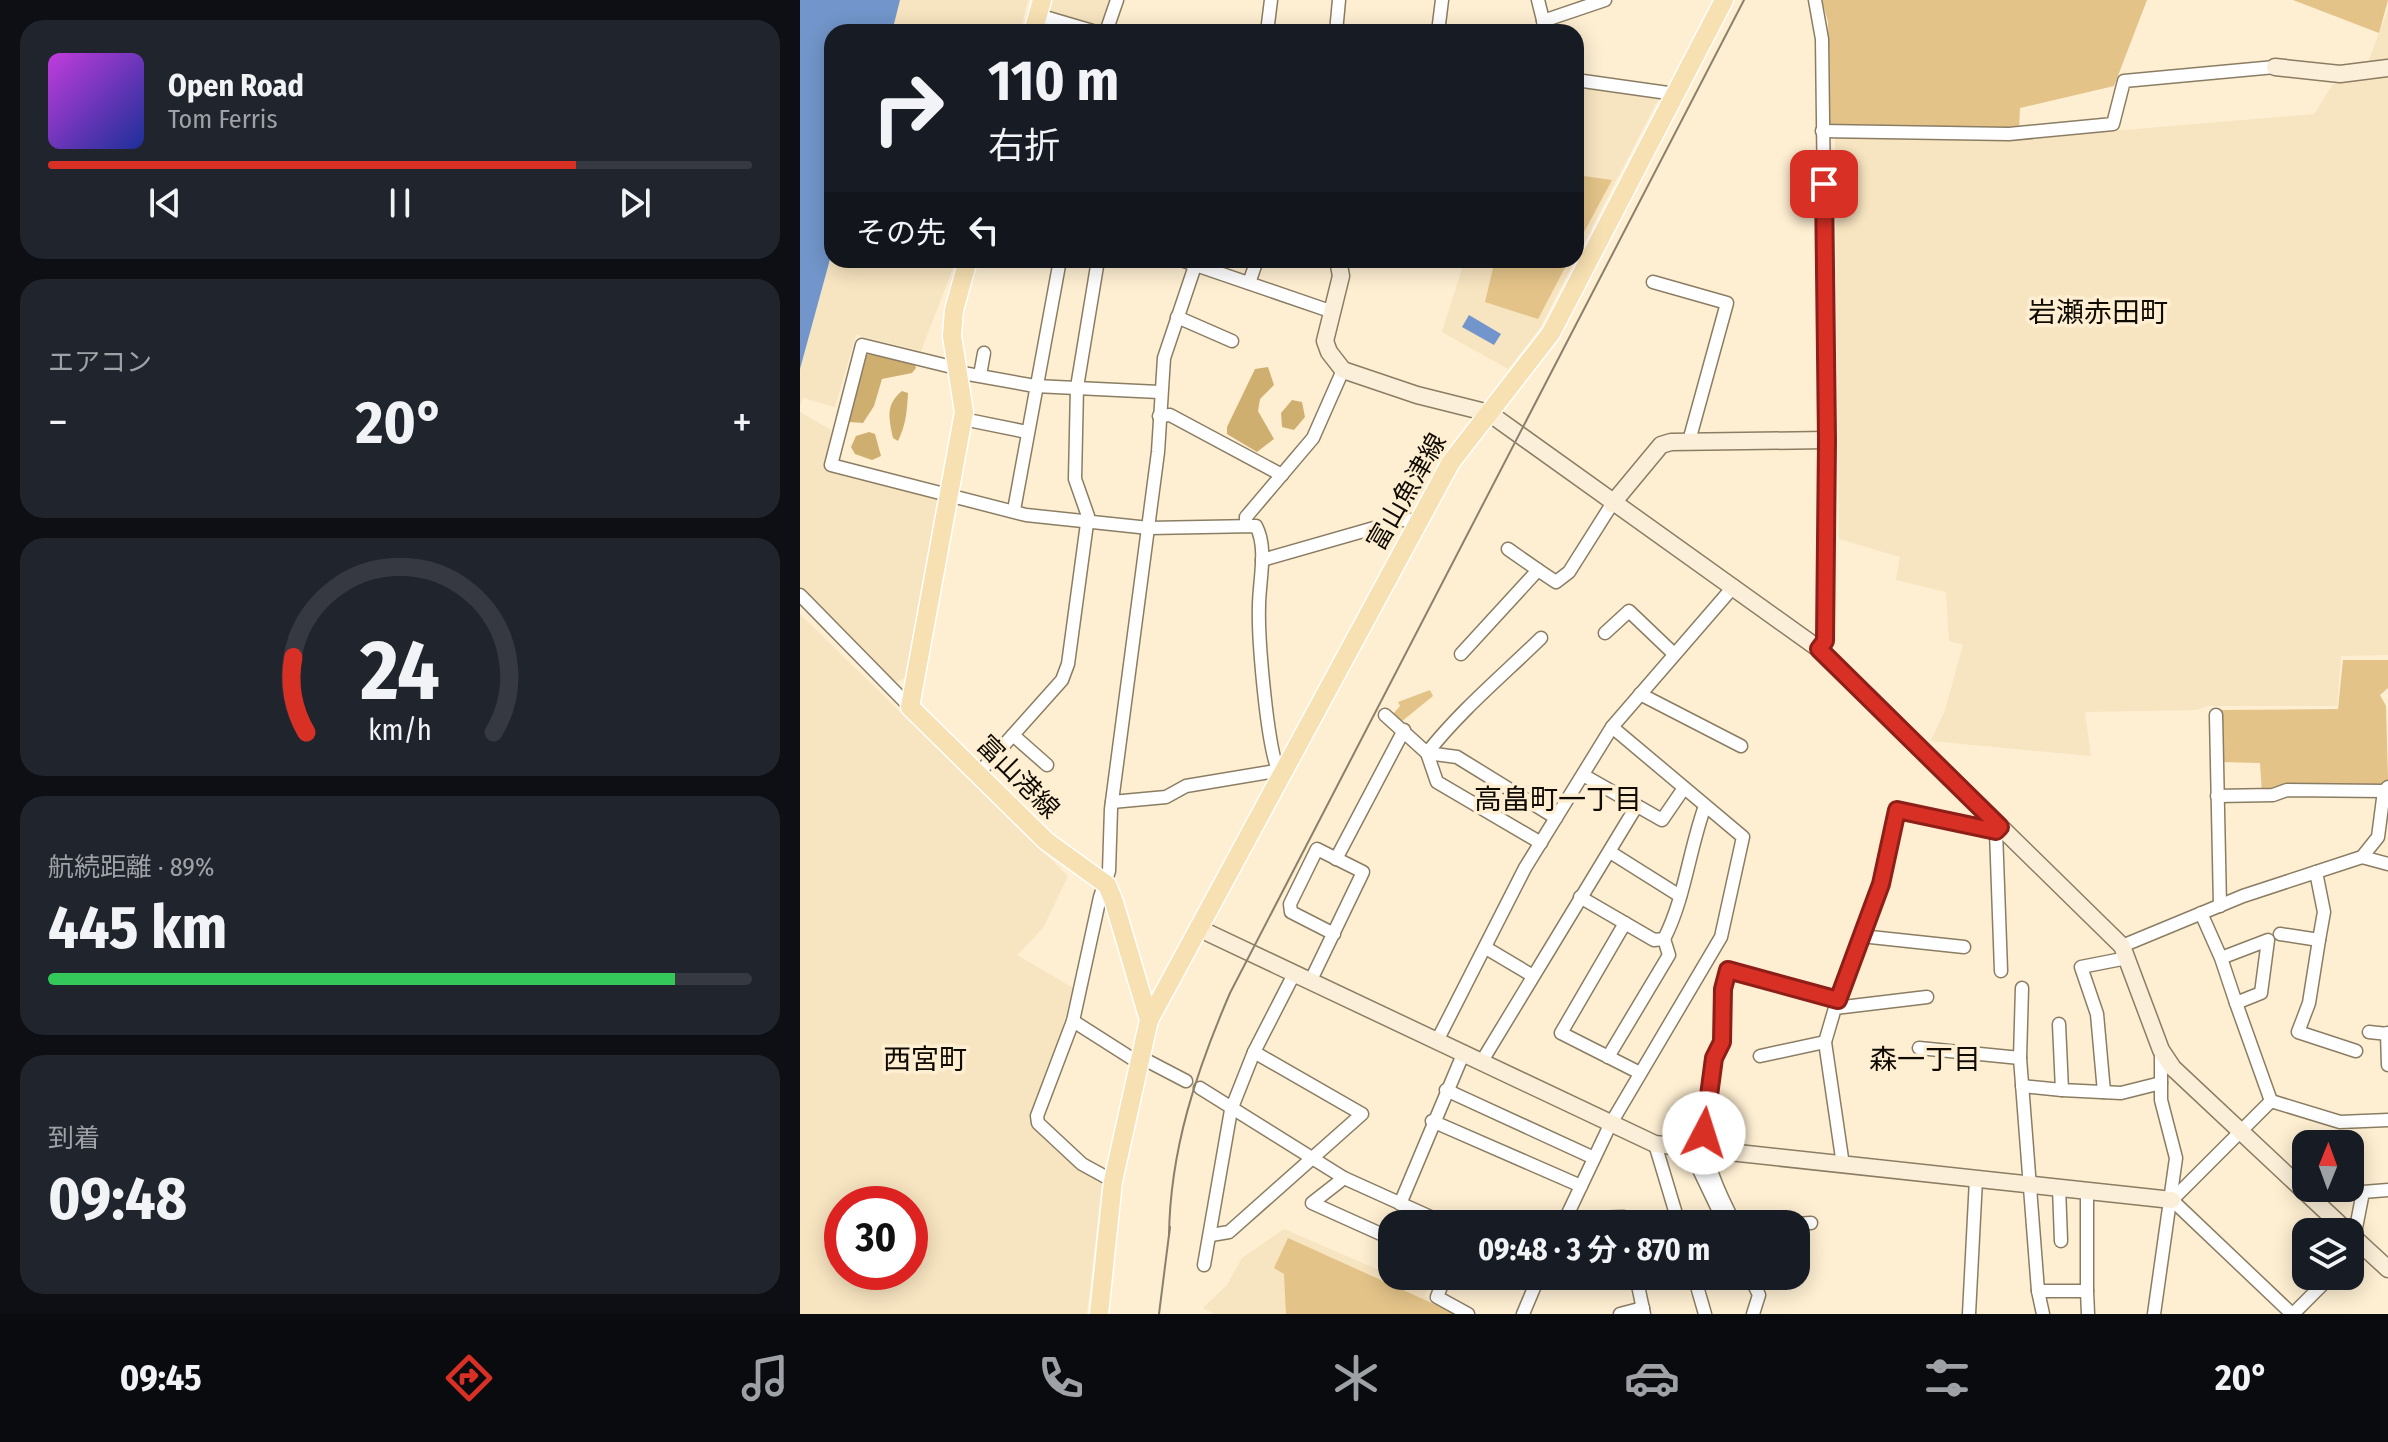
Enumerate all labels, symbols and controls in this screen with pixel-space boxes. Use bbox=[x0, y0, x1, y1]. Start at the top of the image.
text: 110 m bbox=[988, 48, 1119, 115]
icon: right bbox=[856, 56, 960, 160]
text: Open Road bbox=[168, 68, 304, 104]
text: Tom Ferris bbox=[168, 104, 278, 135]
text: 右折 bbox=[988, 124, 1060, 168]
pin bbox=[1790, 150, 1858, 218]
icon: arrive bbox=[1802, 162, 1846, 206]
icon: previous bbox=[143, 181, 187, 225]
icon: pause bbox=[378, 181, 422, 225]
icon: next bbox=[613, 181, 657, 225]
icon: left bbox=[962, 208, 1006, 252]
text: その先 bbox=[856, 215, 946, 251]
district label: 岩瀬赤田町 bbox=[2028, 296, 2168, 329]
text: エアコン bbox=[48, 347, 152, 378]
text: 20° bbox=[356, 387, 444, 459]
text: − bbox=[48, 396, 68, 449]
text: + bbox=[732, 396, 752, 449]
street label: 富山魚津線 bbox=[1361, 428, 1453, 556]
text: 24 bbox=[359, 621, 440, 721]
text: km/h bbox=[368, 713, 432, 748]
street label: 富山港線 bbox=[970, 729, 1066, 825]
district label: 高畠町一丁目 bbox=[1474, 783, 1642, 816]
text: 航続距離 · 89% bbox=[48, 852, 214, 883]
text: 445 km bbox=[48, 892, 227, 964]
district label: 西宮町 bbox=[883, 1043, 967, 1076]
district label: 森一丁目 bbox=[1869, 1043, 1981, 1076]
position arrow bbox=[1662, 1091, 1746, 1175]
text: 到着 bbox=[48, 1123, 100, 1154]
north arrow bbox=[2292, 1130, 2364, 1202]
map controls bbox=[2292, 1130, 2364, 1290]
text: 09:48 bbox=[48, 1163, 187, 1235]
speed limit sign: 30 bbox=[824, 1186, 928, 1290]
button: layers bbox=[2292, 1218, 2364, 1290]
text: 09:48 · 3 分 · 870 m bbox=[1478, 1232, 1710, 1268]
icon: directions bbox=[441, 1350, 497, 1406]
icon: music bbox=[737, 1350, 793, 1406]
icon: phone bbox=[1033, 1350, 1089, 1406]
icon: climate bbox=[1328, 1350, 1384, 1406]
icon: car bbox=[1624, 1350, 1680, 1406]
icon: filters bbox=[1919, 1350, 1975, 1406]
text: 09:45 bbox=[120, 1356, 202, 1400]
text: 20° bbox=[2215, 1356, 2268, 1400]

